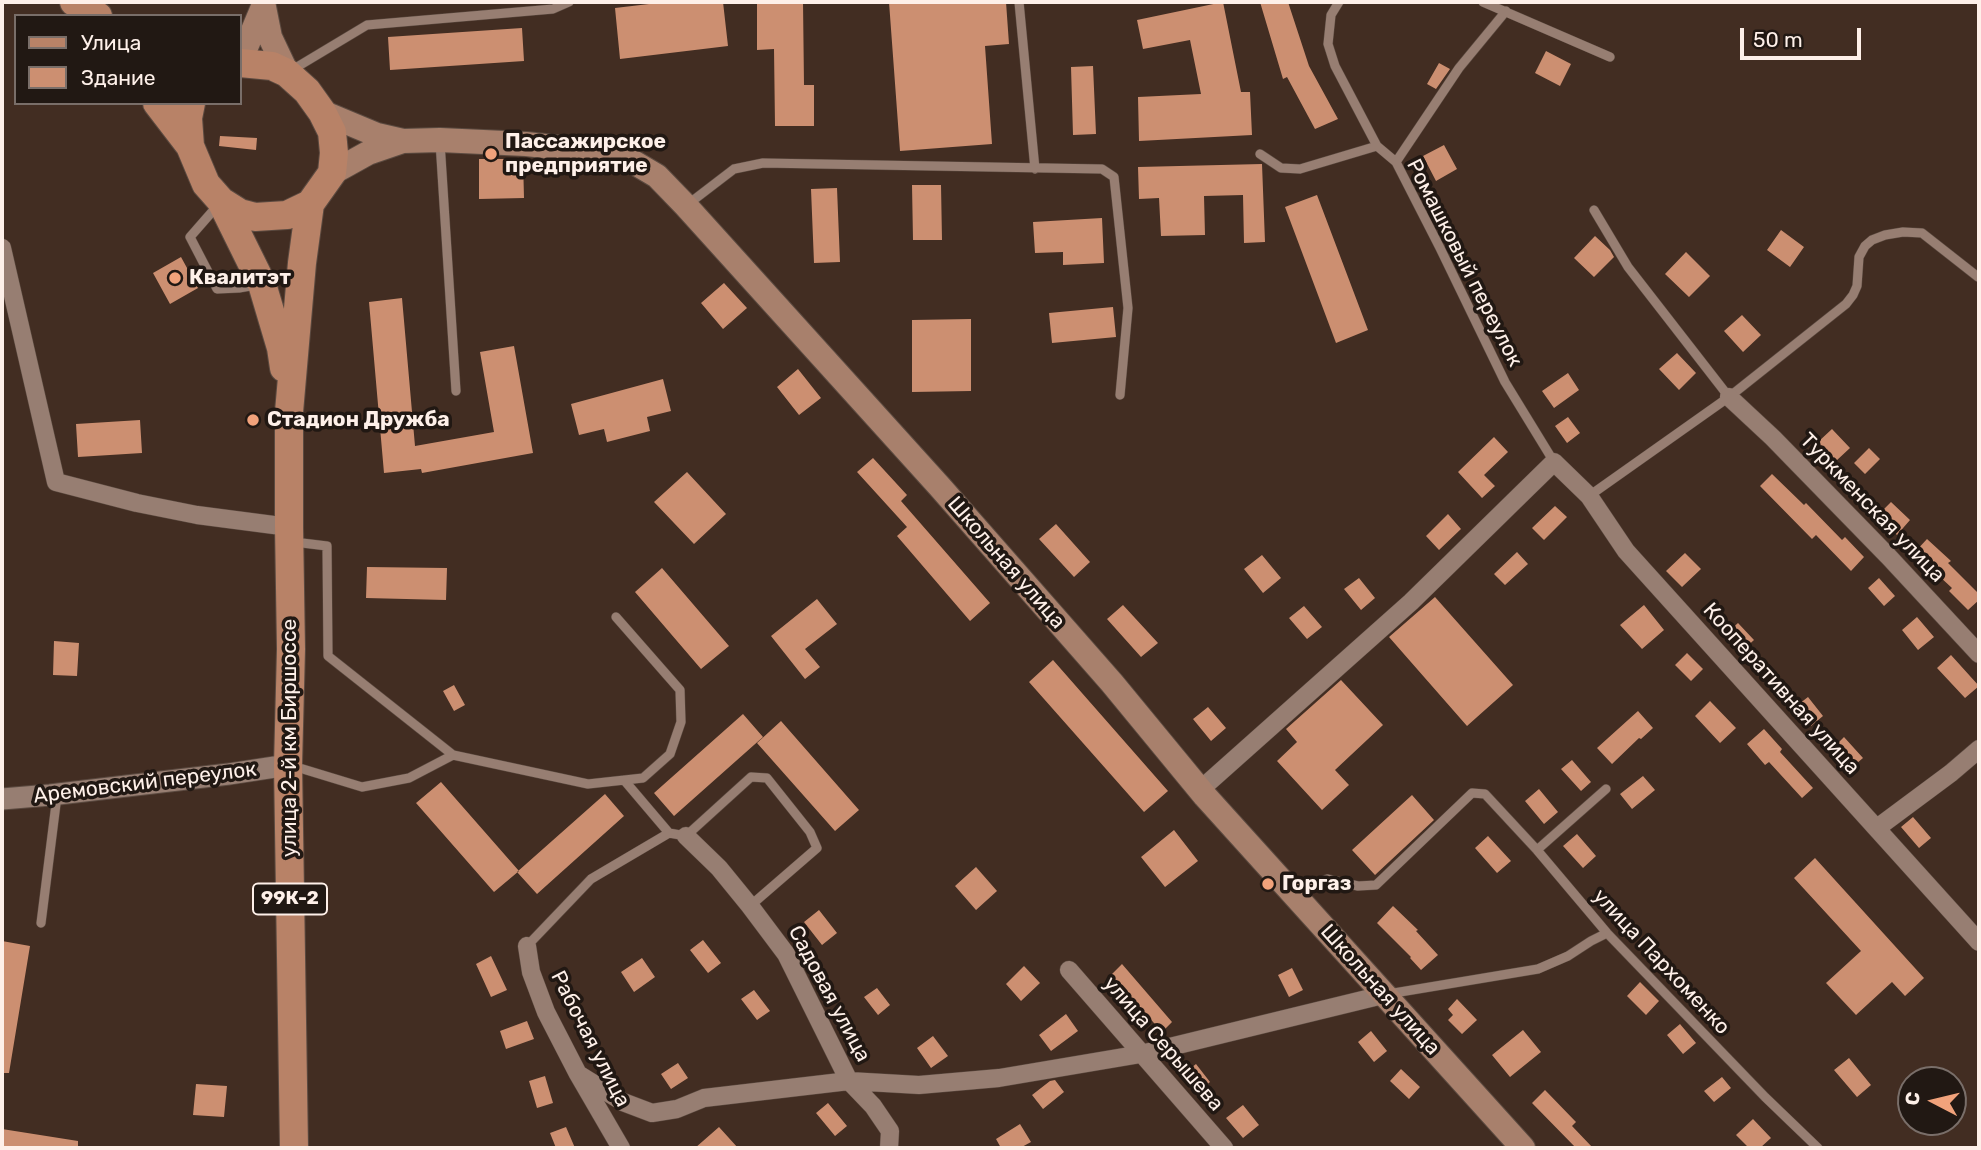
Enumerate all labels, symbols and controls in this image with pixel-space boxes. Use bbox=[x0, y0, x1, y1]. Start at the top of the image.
legend bbox=[14, 14, 242, 105]
scale bar bbox=[1743, 14, 1864, 58]
text: 50 m bbox=[1753, 27, 1803, 52]
text: Улица bbox=[81, 30, 141, 55]
text: Здание bbox=[81, 65, 156, 90]
place label: Пассажирское предприятие bbox=[505, 129, 666, 179]
marker: Пассажирское предприятие bbox=[483, 146, 499, 162]
street label: Ромашковый переулок bbox=[1401, 155, 1527, 371]
place label: Квалитэт bbox=[189, 265, 291, 291]
marker: Квалитэт bbox=[167, 270, 183, 286]
place label: Стадион Дружба bbox=[267, 407, 450, 433]
marker: Стадион Дружба bbox=[245, 412, 261, 428]
street label: Туркменская улица bbox=[1794, 428, 1950, 588]
street label: Школьная улица bbox=[942, 492, 1070, 634]
street label: Кооперативная улица bbox=[1697, 598, 1865, 780]
street label: улица 2-й км Биршоссе bbox=[277, 619, 303, 857]
street label: Аремовский переулок bbox=[32, 757, 258, 809]
place label: Горгаз bbox=[1282, 871, 1351, 897]
marker: Горгаз bbox=[1260, 876, 1276, 892]
road number: 99К-2 bbox=[253, 884, 327, 914]
street label: улица Пархоменко bbox=[1587, 884, 1735, 1040]
street label: Школьная улица bbox=[1315, 920, 1445, 1060]
street label: Садовая улица bbox=[783, 922, 875, 1066]
street label: Рабочая улица bbox=[545, 967, 635, 1111]
street label: улица Серышева bbox=[1098, 971, 1228, 1117]
north arrow bbox=[1897, 1066, 1967, 1136]
text: С bbox=[1900, 1091, 1925, 1107]

